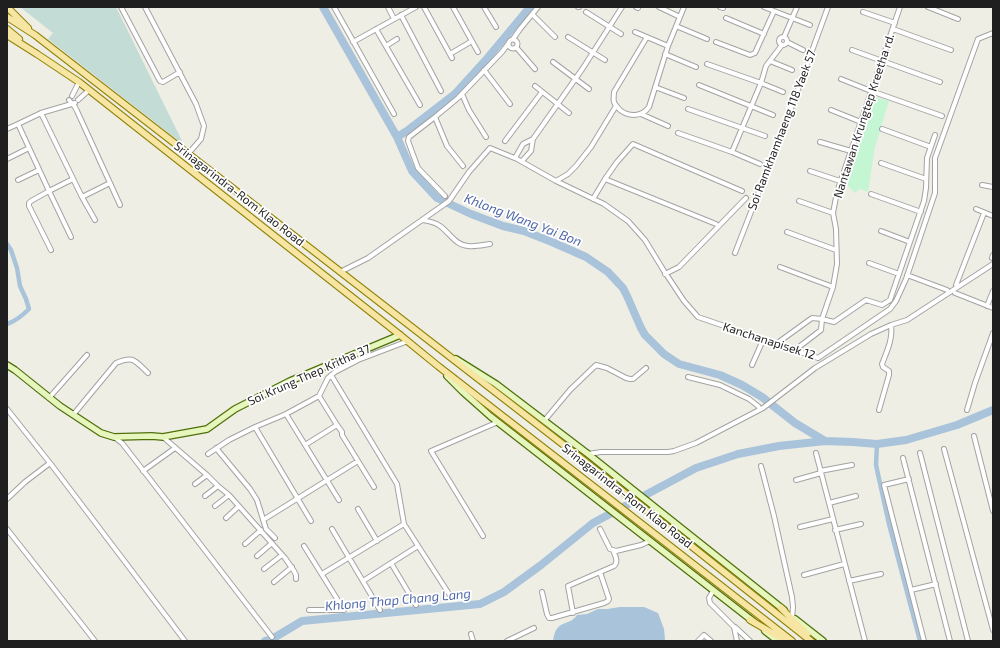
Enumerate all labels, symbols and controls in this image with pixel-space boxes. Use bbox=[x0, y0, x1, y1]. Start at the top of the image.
street label: Nantawan Krungtep Kreetha rd. bbox=[831, 32, 897, 200]
street label: Soi Ramkhamhaeng 118 Yaek 57 bbox=[745, 48, 819, 212]
street label: Srinagarindra-Rom Klao Road bbox=[171, 139, 307, 249]
water label: Khlong Wang Yai Bon bbox=[462, 190, 584, 250]
street label: Kanchanapisek 12 bbox=[721, 319, 817, 363]
street label: Soi Krung Thep Kritha 37 bbox=[245, 341, 373, 409]
street label: Srinagarindra-Rom Klao Road bbox=[559, 441, 695, 551]
water label: Khlong Thap Chang Lang bbox=[324, 586, 472, 614]

